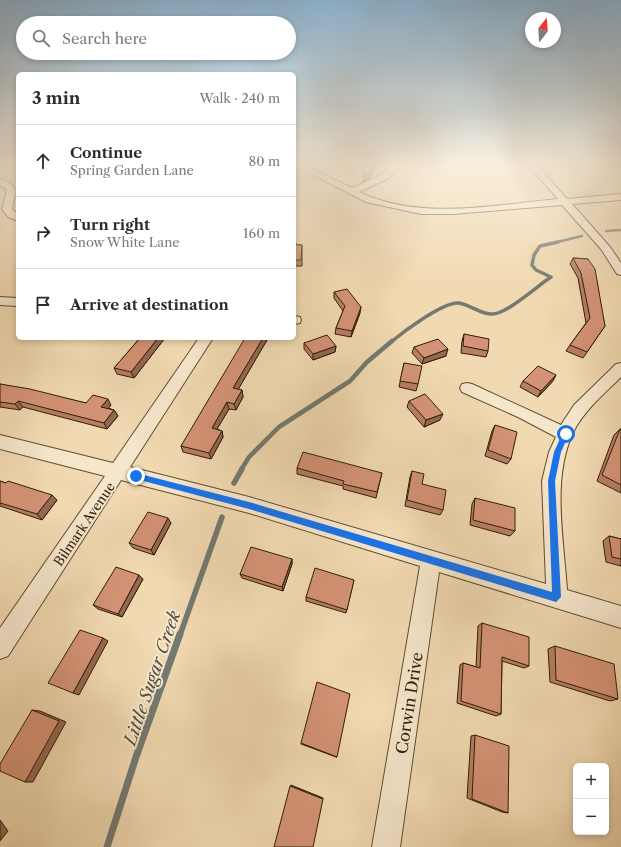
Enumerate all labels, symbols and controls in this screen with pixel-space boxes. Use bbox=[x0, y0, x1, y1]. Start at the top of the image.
north arrow bbox=[525, 12, 561, 48]
search box bbox=[16, 16, 296, 60]
icon: search bbox=[30, 27, 52, 49]
text: Search here bbox=[62, 29, 147, 48]
text: 3 min bbox=[32, 88, 81, 108]
text: Walk · 240 m bbox=[200, 90, 280, 106]
text: Continue bbox=[70, 143, 142, 162]
icon: ahead bbox=[32, 150, 54, 172]
text: 80 m bbox=[248, 153, 280, 169]
text: Spring Garden Lane bbox=[70, 162, 194, 178]
text: Turn right bbox=[70, 215, 150, 234]
icon: right bbox=[32, 222, 54, 244]
text: 160 m bbox=[243, 225, 280, 241]
text: Snow White Lane bbox=[70, 234, 180, 250]
icon: arrive bbox=[32, 294, 54, 316]
text: Arrive at destination bbox=[70, 295, 229, 314]
route start bbox=[557, 425, 575, 443]
route end bbox=[127, 467, 145, 485]
street label: Bilmark Avenue bbox=[50, 479, 118, 569]
water label: Little Sugar Creek bbox=[119, 608, 184, 750]
street label: Corwin Drive bbox=[391, 651, 427, 755]
map controls bbox=[573, 763, 609, 835]
button: + bbox=[573, 763, 609, 799]
button: − bbox=[573, 799, 609, 835]

